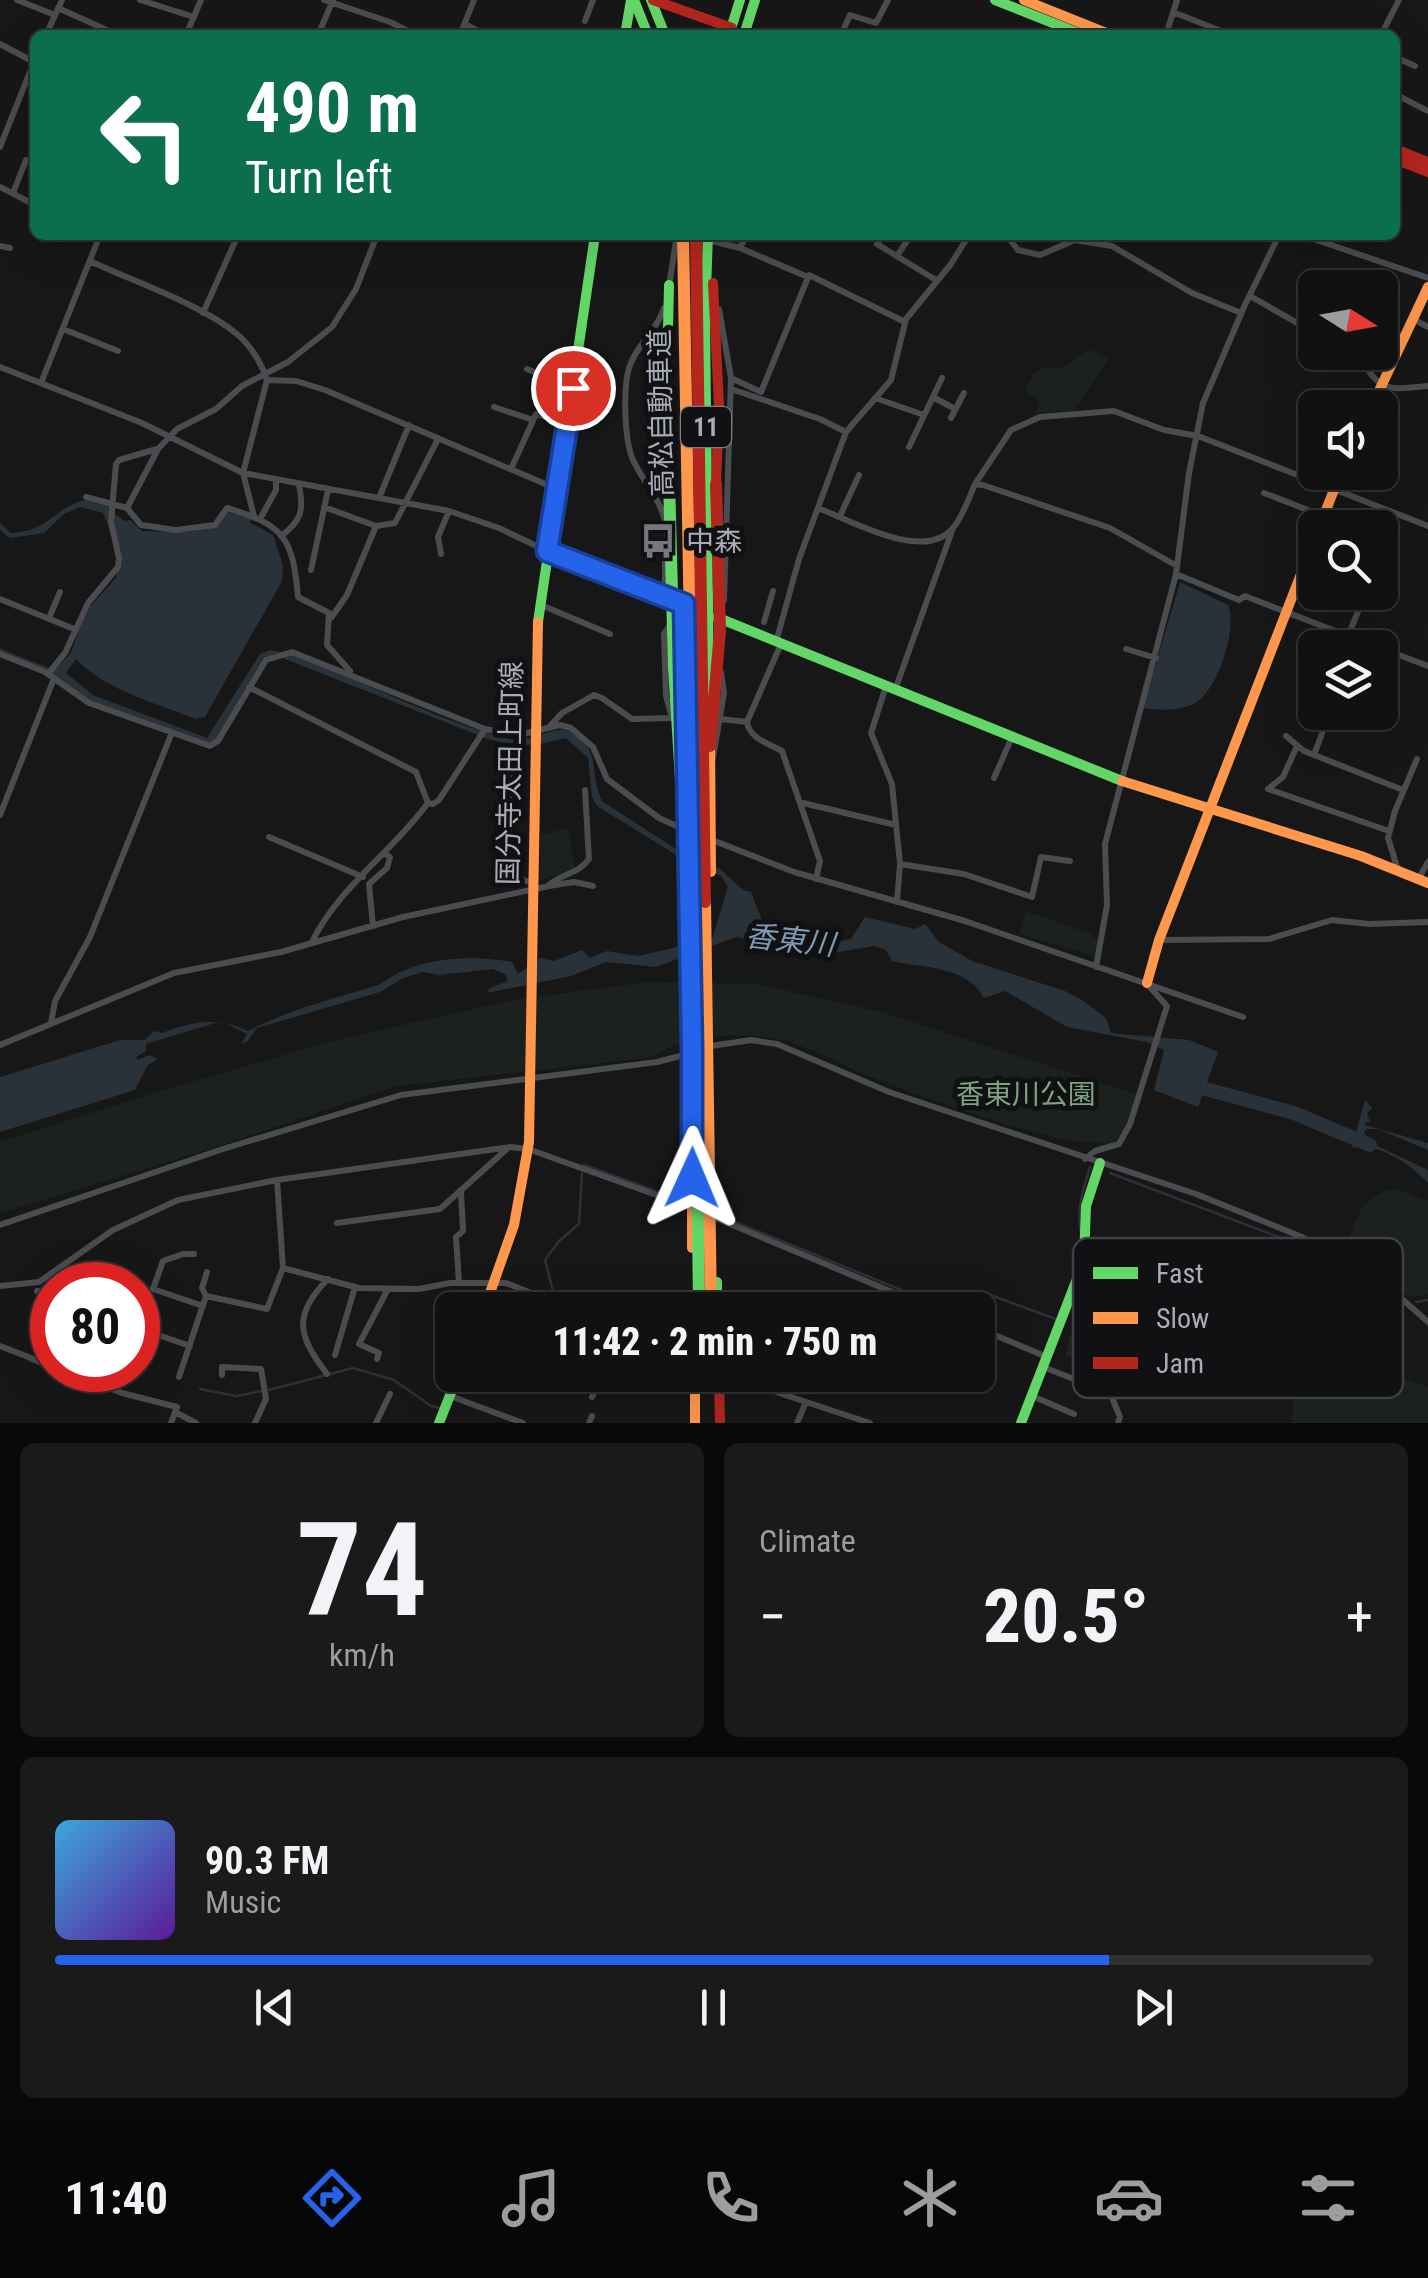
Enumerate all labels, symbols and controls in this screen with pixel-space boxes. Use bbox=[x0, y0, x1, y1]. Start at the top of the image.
text: 490 m bbox=[245, 67, 419, 149]
icon: left bbox=[80, 70, 210, 200]
text: Turn left bbox=[245, 151, 393, 204]
north arrow bbox=[1298, 270, 1398, 370]
map controls bbox=[1298, 270, 1398, 730]
street label: 高松自動車道 bbox=[643, 329, 679, 497]
pin bbox=[531, 346, 616, 431]
icon: arrive bbox=[546, 361, 601, 416]
button: sound bbox=[1298, 390, 1398, 490]
road number: 11 bbox=[681, 407, 731, 447]
button: search bbox=[1298, 510, 1398, 610]
bus stop icon: 中森 bbox=[639, 522, 677, 560]
place label: 中森 bbox=[686, 525, 742, 558]
button: layers bbox=[1298, 630, 1398, 730]
street label: 国分寺太田上町線 bbox=[492, 661, 528, 885]
water label: 香東川 bbox=[743, 918, 840, 962]
park label: 香東川公園 bbox=[956, 1078, 1096, 1111]
position arrow bbox=[640, 1126, 744, 1230]
legend bbox=[1073, 1238, 1403, 1398]
text: Fast bbox=[1156, 1257, 1203, 1290]
speed limit sign: 80 bbox=[30, 1262, 160, 1392]
text: Slow bbox=[1156, 1302, 1209, 1335]
text: 11:42 · 2 min · 750 m bbox=[553, 1320, 877, 1364]
text: Jam bbox=[1156, 1347, 1204, 1380]
text: 74 bbox=[296, 1494, 428, 1647]
text: Climate bbox=[759, 1522, 856, 1560]
text: 20.5° bbox=[983, 1572, 1149, 1660]
text: − bbox=[759, 1585, 787, 1649]
text: + bbox=[1346, 1585, 1373, 1649]
text: km/h bbox=[329, 1636, 395, 1674]
text: 90.3 FM bbox=[205, 1839, 329, 1883]
text: Music bbox=[205, 1883, 281, 1921]
icon: previous bbox=[247, 1980, 302, 2035]
icon: pause bbox=[686, 1980, 741, 2035]
icon: next bbox=[1126, 1980, 1181, 2035]
icon: directions bbox=[297, 2163, 367, 2233]
icon: music bbox=[496, 2163, 566, 2233]
icon: phone bbox=[696, 2163, 766, 2233]
icon: climate bbox=[895, 2163, 965, 2233]
icon: car bbox=[1094, 2163, 1164, 2233]
icon: filters bbox=[1293, 2163, 1363, 2233]
text: 11:40 bbox=[65, 2172, 168, 2225]

